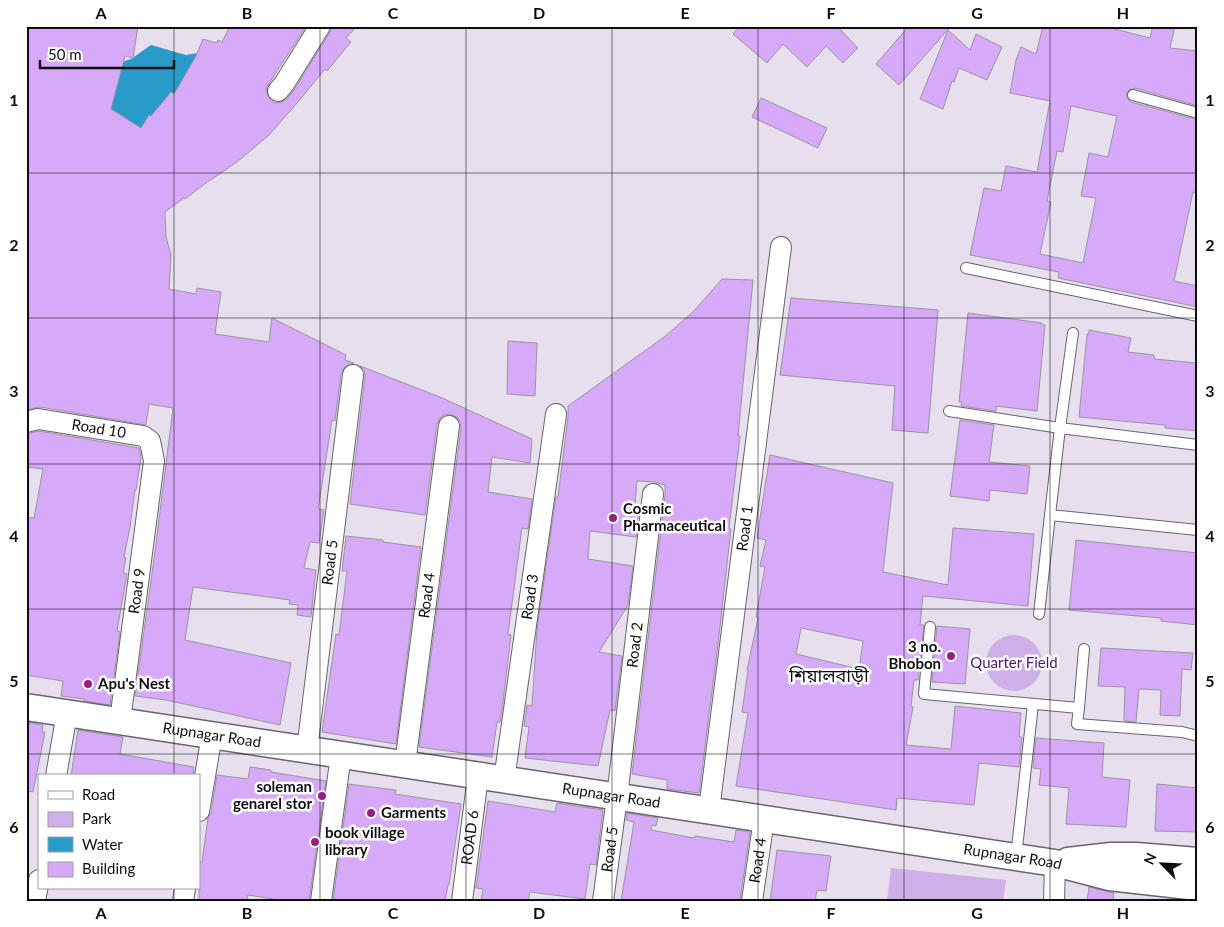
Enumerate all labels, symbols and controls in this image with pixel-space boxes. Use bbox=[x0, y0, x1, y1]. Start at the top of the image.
text: A bbox=[94, 3, 107, 22]
text: B bbox=[242, 3, 252, 22]
text: C bbox=[388, 3, 399, 22]
text: D bbox=[533, 3, 545, 22]
text: E bbox=[680, 3, 690, 22]
text: F bbox=[826, 3, 836, 22]
text: G bbox=[971, 3, 983, 22]
text: H bbox=[1117, 3, 1129, 22]
scale bar bbox=[40, 38, 174, 70]
text: 50 m bbox=[48, 45, 82, 63]
text: 1 bbox=[9, 90, 19, 109]
text: 1 bbox=[1205, 90, 1215, 109]
text: 2 bbox=[9, 235, 19, 254]
text: 2 bbox=[1205, 235, 1215, 254]
text: 3 bbox=[9, 381, 19, 400]
text: 3 bbox=[1205, 381, 1215, 400]
street label: Road 10 bbox=[71, 415, 128, 441]
place label: Cosmic Pharmaceutical bbox=[623, 499, 726, 534]
street label: Road 1 bbox=[732, 504, 756, 552]
marker: Cosmic Pharmaceutical bbox=[607, 512, 619, 524]
text: 4 bbox=[9, 526, 19, 545]
text: 4 bbox=[1205, 526, 1215, 545]
street label: Road 5 bbox=[317, 538, 341, 586]
street label: Road 9 bbox=[124, 567, 148, 615]
street label: Road 4 bbox=[414, 571, 438, 619]
street label: Road 3 bbox=[517, 573, 541, 621]
street label: Road 2 bbox=[622, 621, 646, 669]
place label: 3 no. Bhobon bbox=[889, 637, 941, 672]
marker: 3 no. Bhobon bbox=[945, 650, 957, 662]
park label: Quarter Field bbox=[970, 653, 1058, 671]
district label: শিয়ালবাড়ী bbox=[788, 664, 869, 686]
text: 5 bbox=[9, 671, 19, 690]
text: 5 bbox=[1205, 671, 1215, 690]
place label: Apu's Nest bbox=[97, 674, 171, 692]
marker: Apu's Nest bbox=[82, 678, 94, 690]
street label: Rupnagar Road bbox=[162, 718, 262, 751]
legend bbox=[38, 774, 200, 890]
place label: soleman genarel stor bbox=[233, 777, 312, 812]
street label: Rupnagar Road bbox=[561, 778, 662, 811]
text: Road bbox=[82, 785, 115, 803]
marker: soleman genarel stor bbox=[316, 790, 328, 802]
place label: Garments bbox=[381, 803, 447, 821]
marker: Garments bbox=[365, 807, 377, 819]
text: Park bbox=[82, 809, 112, 827]
street label: ROAD 6 bbox=[457, 809, 482, 866]
text: 6 bbox=[9, 817, 19, 836]
text: 6 bbox=[1205, 817, 1215, 836]
place label: book village library bbox=[325, 823, 405, 858]
street label: Road 5 bbox=[597, 825, 621, 873]
text: Water bbox=[82, 835, 123, 853]
marker: book village library bbox=[309, 836, 321, 848]
street label: Road 4 bbox=[745, 836, 769, 884]
street label: Rupnagar Road bbox=[962, 839, 1064, 872]
north arrow bbox=[1136, 840, 1186, 890]
text: N bbox=[1140, 850, 1160, 867]
text: Building bbox=[82, 859, 135, 877]
text: A bbox=[94, 903, 107, 922]
text: B bbox=[242, 903, 252, 922]
text: C bbox=[388, 903, 399, 922]
text: D bbox=[533, 903, 545, 922]
text: E bbox=[680, 903, 690, 922]
text: F bbox=[826, 903, 836, 922]
text: G bbox=[971, 903, 983, 922]
text: H bbox=[1117, 903, 1129, 922]

